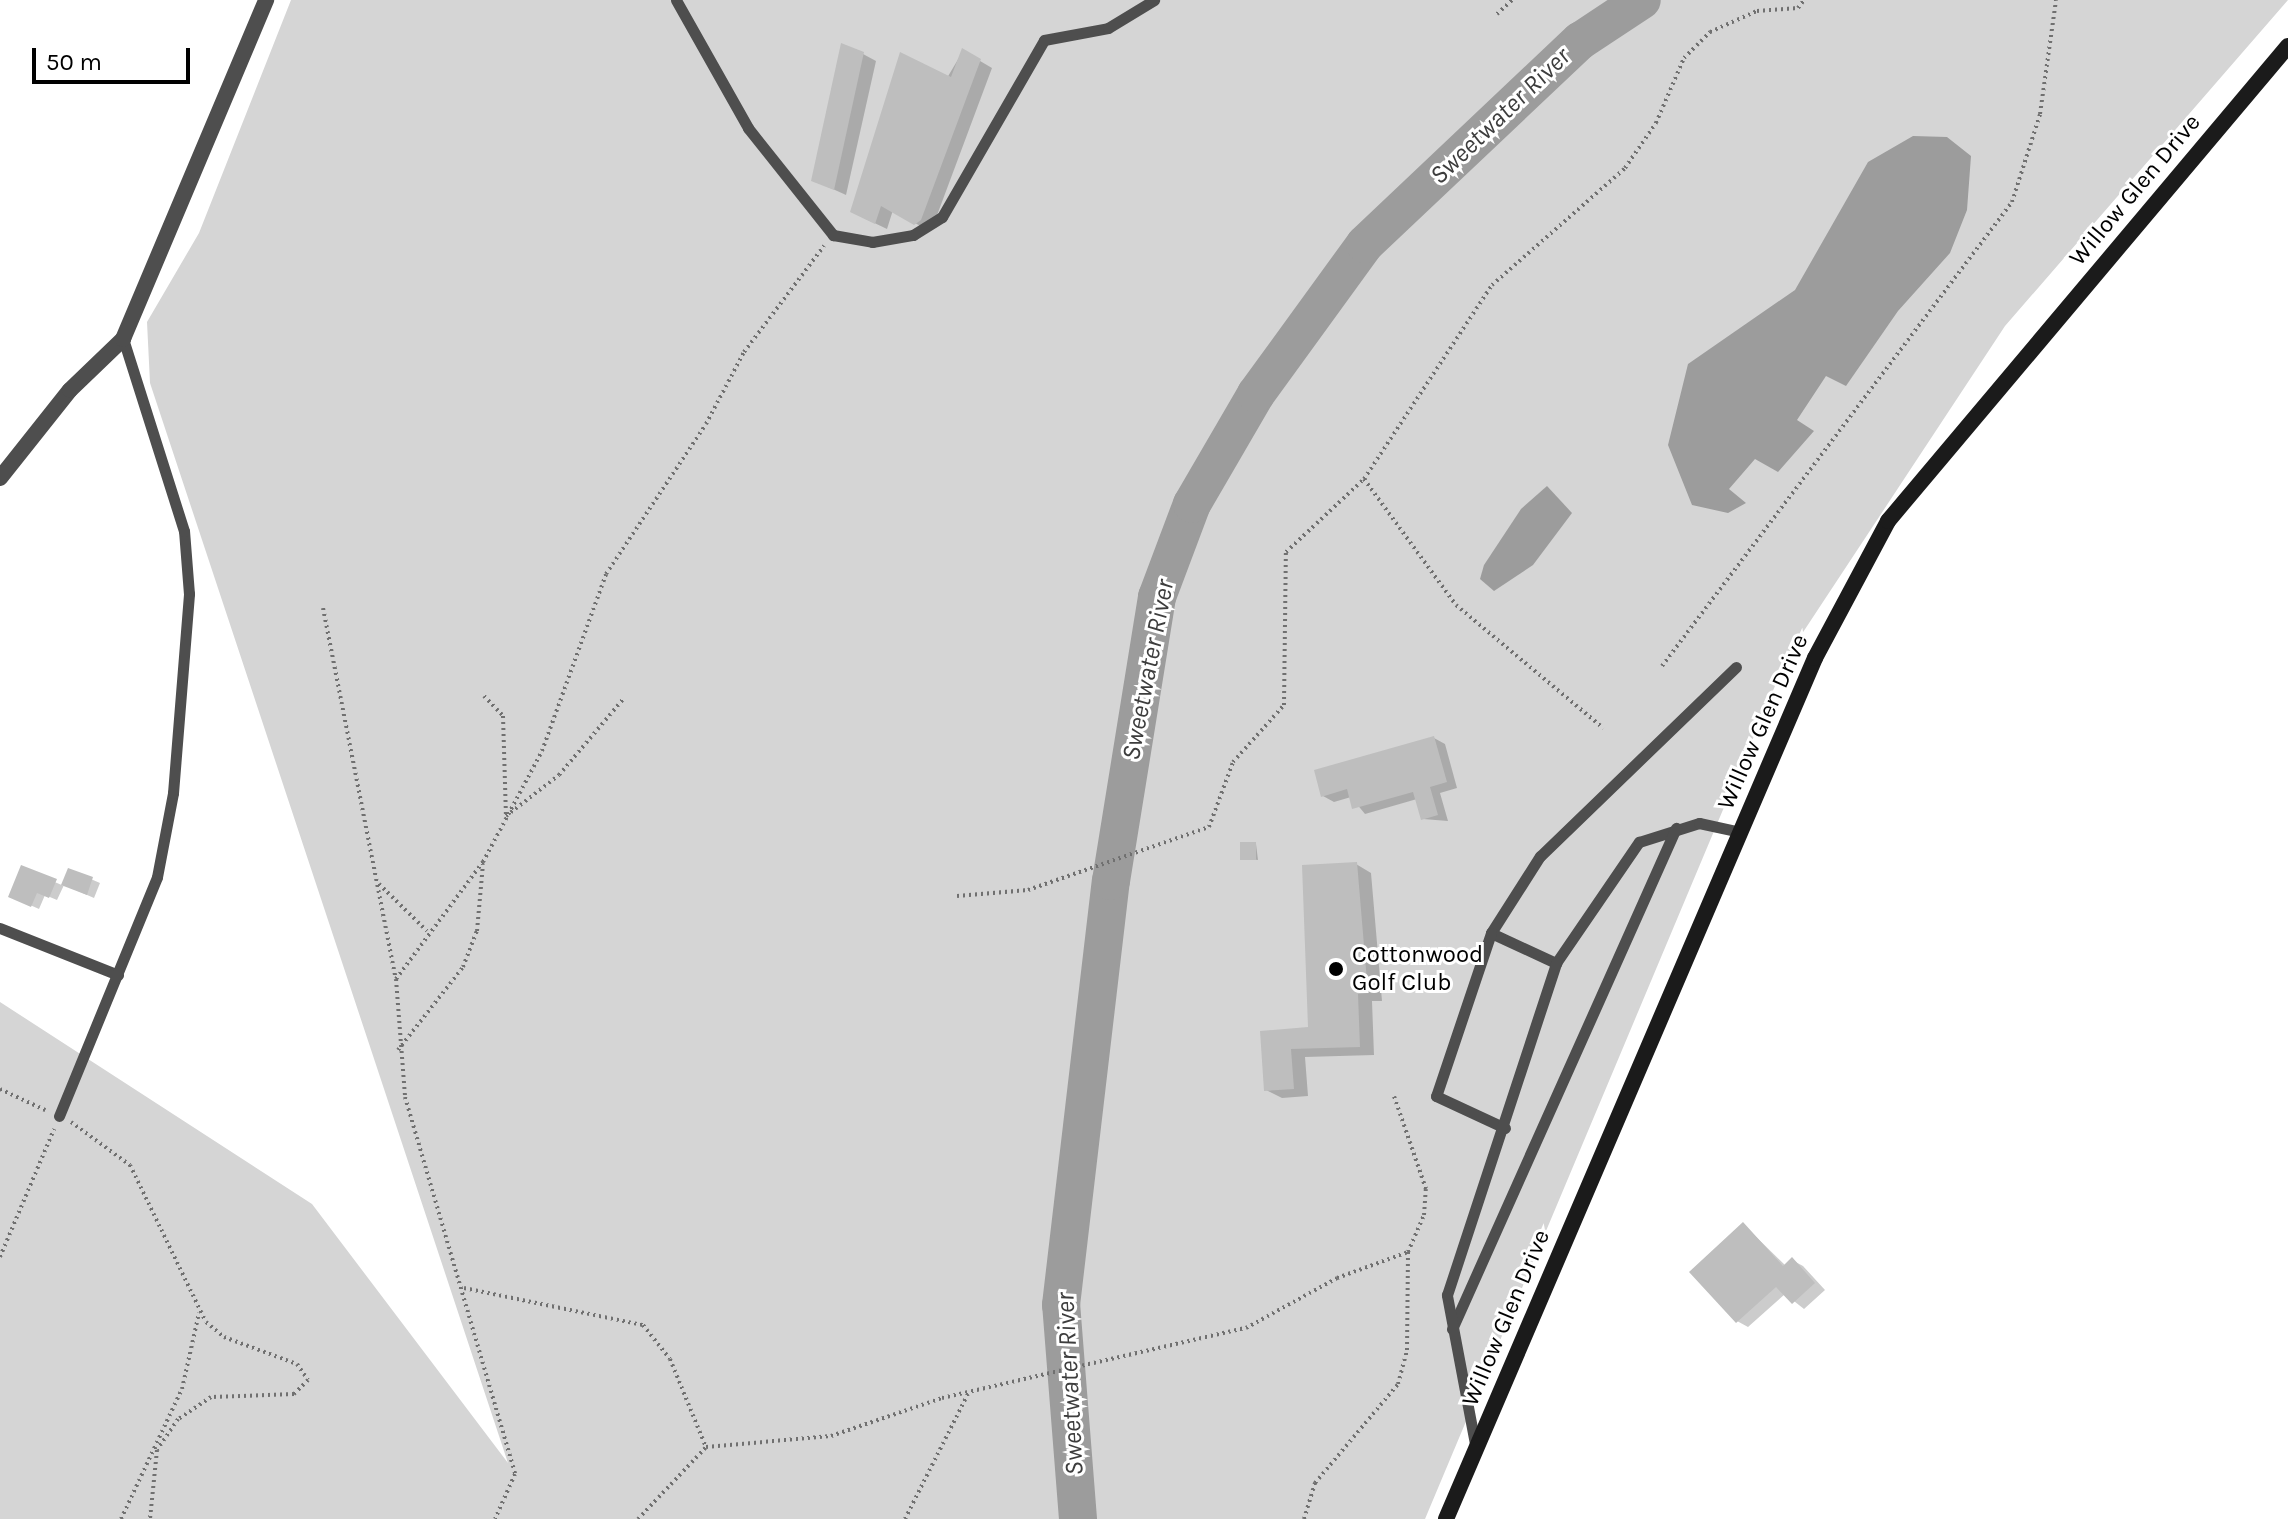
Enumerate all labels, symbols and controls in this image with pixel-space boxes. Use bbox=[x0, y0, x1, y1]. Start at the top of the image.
scale bar bbox=[36, 32, 194, 82]
water label: Sweetwater River bbox=[1423, 41, 1577, 191]
text: 50 m bbox=[46, 48, 102, 76]
street label: Willow Glen Drive bbox=[2063, 108, 2207, 272]
water label: Sweetwater River bbox=[1115, 577, 1181, 763]
street label: Willow Glen Drive bbox=[1711, 630, 1815, 814]
place label: Cottonwood Golf Club bbox=[1352, 941, 1483, 997]
marker: Cottonwood Golf Club bbox=[1327, 960, 1345, 978]
street label: Willow Glen Drive bbox=[1456, 1225, 1556, 1411]
water label: Sweetwater River bbox=[1050, 1292, 1090, 1476]

